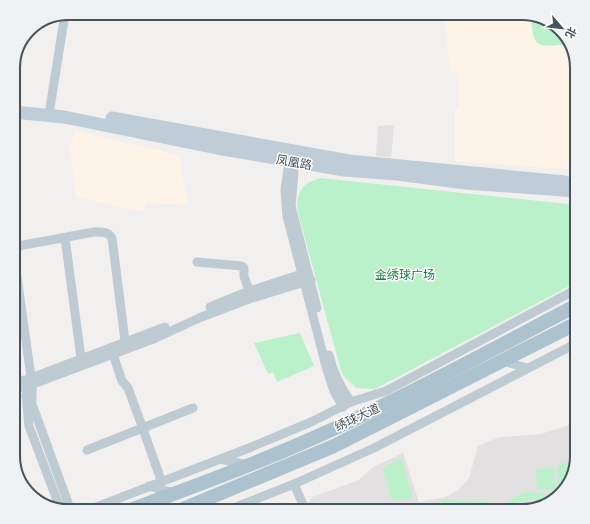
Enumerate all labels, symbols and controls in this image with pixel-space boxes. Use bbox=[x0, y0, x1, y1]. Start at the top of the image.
north arrow bbox=[542, 8, 582, 48]
text: 北 bbox=[562, 25, 580, 41]
street label: 凤凰路 bbox=[275, 151, 313, 173]
park label: 金绣球广场 bbox=[375, 267, 435, 282]
street label: 绣球大道 bbox=[332, 400, 382, 434]

